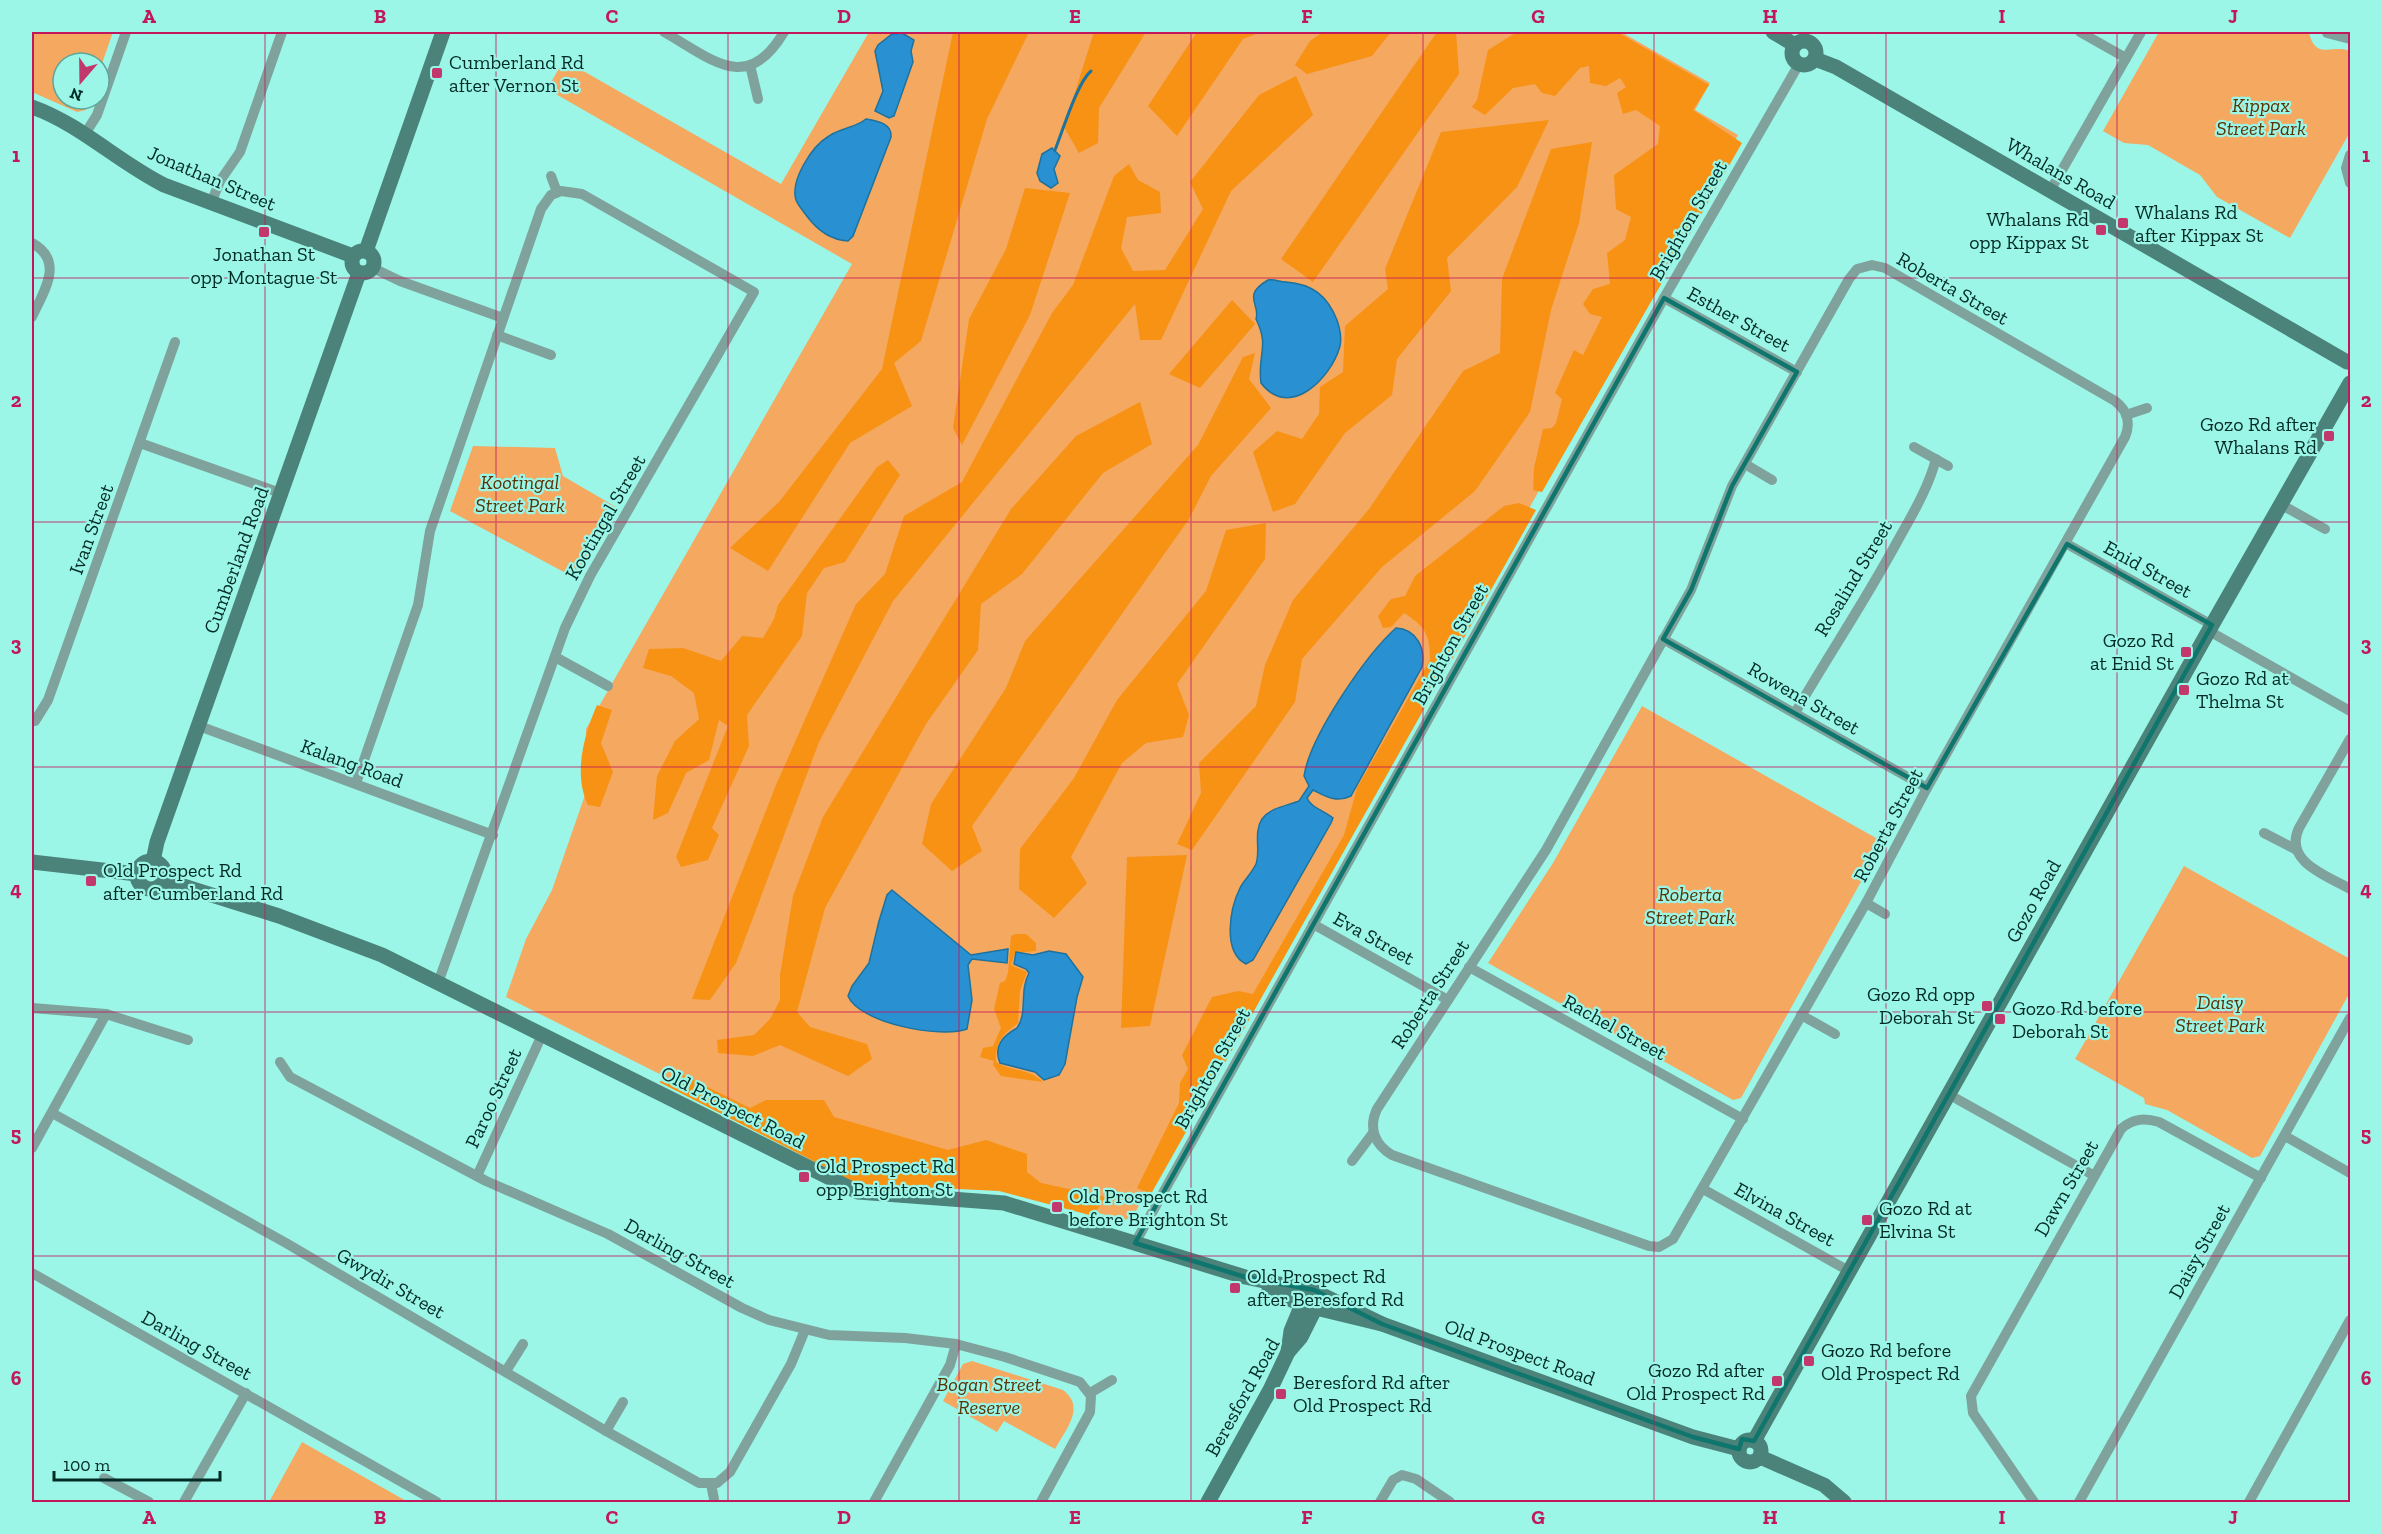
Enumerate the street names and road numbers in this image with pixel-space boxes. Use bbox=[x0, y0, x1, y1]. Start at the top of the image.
street label: Whalans Road bbox=[2002, 132, 2120, 214]
street label: Jonathan Street bbox=[144, 140, 280, 216]
street label: Brighton Street bbox=[1644, 155, 1732, 284]
street label: Roberta Street bbox=[1893, 246, 2014, 330]
street label: Esther Street bbox=[1683, 281, 1795, 357]
street label: Kootingal Street bbox=[559, 450, 651, 584]
street label: Ivan Street bbox=[64, 480, 119, 577]
street label: Cumberland Road bbox=[198, 483, 274, 637]
street label: Rosalind Street bbox=[1809, 515, 1897, 640]
street label: Enid Street bbox=[2100, 535, 2197, 603]
street label: Brighton Street bbox=[1407, 579, 1493, 709]
street label: Rowena Street bbox=[1744, 656, 1865, 740]
street label: Kalang Road bbox=[297, 733, 407, 793]
street label: Roberta Street bbox=[1848, 764, 1928, 886]
street label: Gozo Road bbox=[2000, 855, 2066, 947]
street label: Eva Street bbox=[1329, 906, 1419, 970]
street label: Roberta Street bbox=[1386, 934, 1474, 1053]
street label: Rachel Street bbox=[1559, 989, 1671, 1066]
street label: Brighton Street bbox=[1169, 1003, 1255, 1133]
street label: Paroo Street bbox=[459, 1044, 527, 1152]
street label: Old Prospect Road bbox=[657, 1060, 809, 1154]
street label: Dawn Street bbox=[2029, 1135, 2104, 1240]
street label: Elvina Street bbox=[1731, 1177, 1840, 1252]
street label: Daisy Street bbox=[2163, 1199, 2235, 1303]
street label: Darling Street bbox=[621, 1213, 740, 1293]
street label: Gwydir Street bbox=[333, 1242, 450, 1324]
street label: Darling Street bbox=[138, 1305, 257, 1385]
street label: Old Prospect Road bbox=[1441, 1314, 1599, 1390]
street label: Beresford Road bbox=[1200, 1334, 1284, 1460]

